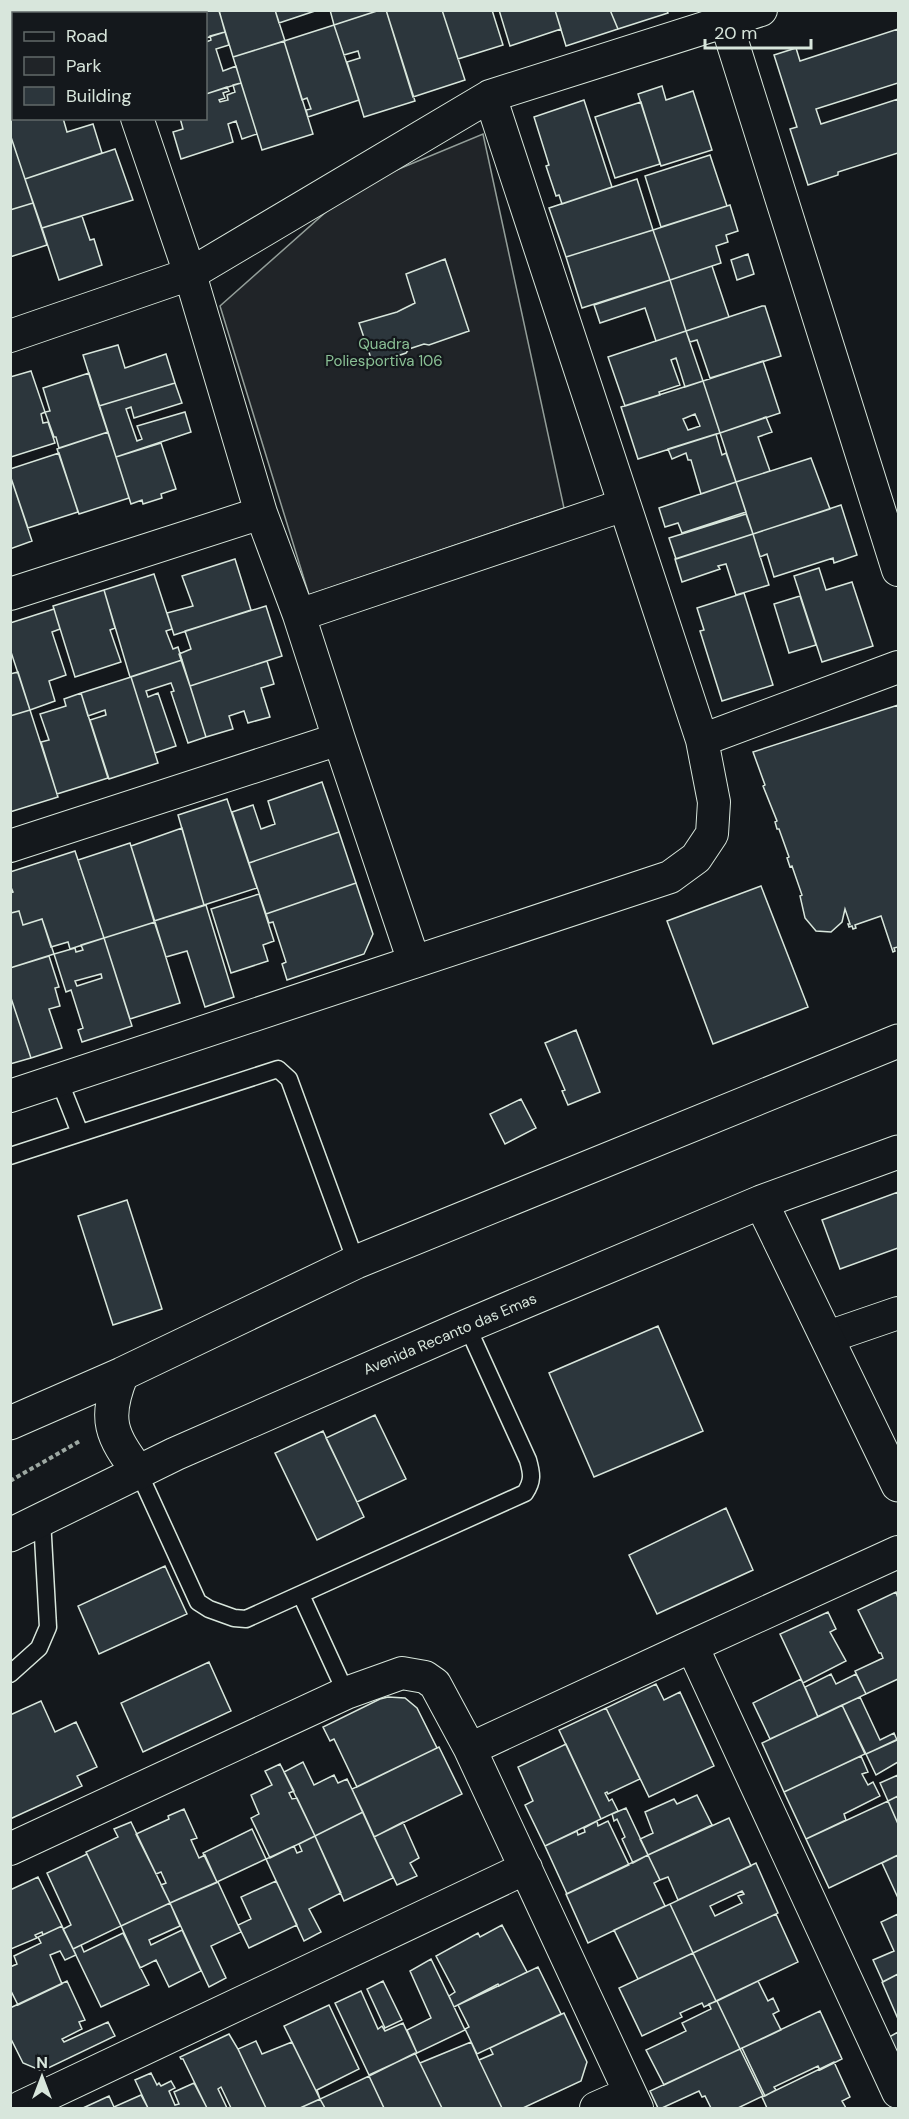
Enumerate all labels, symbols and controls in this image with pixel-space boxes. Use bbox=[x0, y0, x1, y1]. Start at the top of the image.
legend bbox=[12, 12, 207, 120]
scale bar bbox=[705, 12, 812, 50]
text: 20 m bbox=[714, 21, 757, 45]
text: Road bbox=[66, 24, 108, 48]
text: Park bbox=[66, 54, 102, 78]
text: Building bbox=[66, 84, 131, 108]
park label: Quadra Poliesportiva 106 bbox=[325, 334, 443, 371]
street label: Avenida Recanto das Emas bbox=[360, 1288, 540, 1380]
north arrow bbox=[12, 2047, 72, 2107]
text: N bbox=[36, 2052, 48, 2073]

